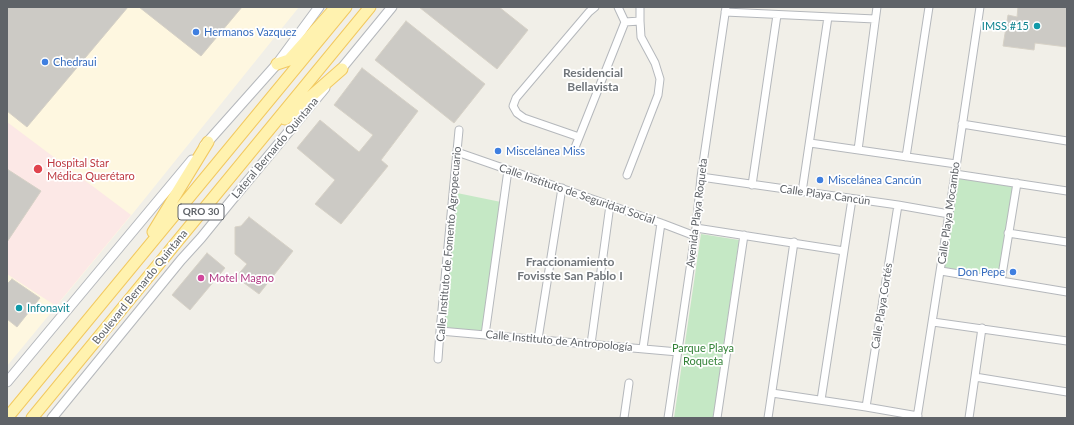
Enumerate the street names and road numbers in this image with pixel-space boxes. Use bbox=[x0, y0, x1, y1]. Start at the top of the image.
street label: Lateral Bernardo Quintana bbox=[229, 95, 321, 201]
street label: Calle Instituto de Fomento Agropecuario bbox=[434, 146, 464, 342]
street label: Avenida Playa Roqueta bbox=[684, 158, 710, 268]
street label: Calle Instituto de Seguridad Social bbox=[497, 161, 657, 227]
street label: Calle Playa Mocambo bbox=[935, 161, 963, 265]
street label: Calle Playa Cancún bbox=[779, 182, 871, 208]
road number: QRO 30 bbox=[178, 204, 224, 220]
street label: Boulevard Bernardo Quintana bbox=[90, 227, 190, 347]
street label: Calle Playa Cortés bbox=[869, 262, 895, 350]
street label: Calle Instituto de Antropología bbox=[485, 328, 633, 354]

